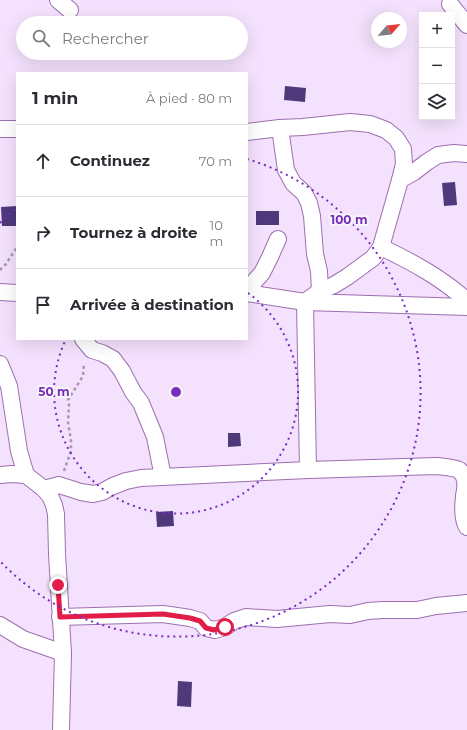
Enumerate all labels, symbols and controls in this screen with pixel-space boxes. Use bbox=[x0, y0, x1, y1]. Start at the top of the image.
north arrow bbox=[371, 12, 407, 48]
map controls bbox=[419, 12, 455, 120]
button: + bbox=[419, 12, 455, 48]
search box bbox=[16, 16, 248, 60]
icon: search bbox=[30, 27, 52, 49]
text: Rechercher bbox=[62, 29, 149, 48]
button: − bbox=[419, 48, 455, 84]
button: layers bbox=[419, 84, 455, 120]
text: 1 min bbox=[32, 88, 78, 108]
text: À pied · 80 m bbox=[146, 90, 232, 106]
icon: ahead bbox=[32, 150, 54, 172]
text: Continuez bbox=[70, 151, 150, 170]
text: 70 m bbox=[199, 153, 232, 169]
text: 100 m bbox=[331, 212, 367, 227]
text: 10 m bbox=[210, 217, 223, 249]
icon: right bbox=[32, 222, 54, 244]
text: Tournez à droite bbox=[70, 223, 198, 242]
icon: arrive bbox=[32, 294, 54, 316]
text: Arrivée à destination bbox=[70, 295, 234, 314]
text: 50 m bbox=[38, 384, 70, 399]
centre of rings bbox=[169, 385, 183, 399]
route end bbox=[49, 576, 67, 594]
route start bbox=[216, 618, 234, 636]

